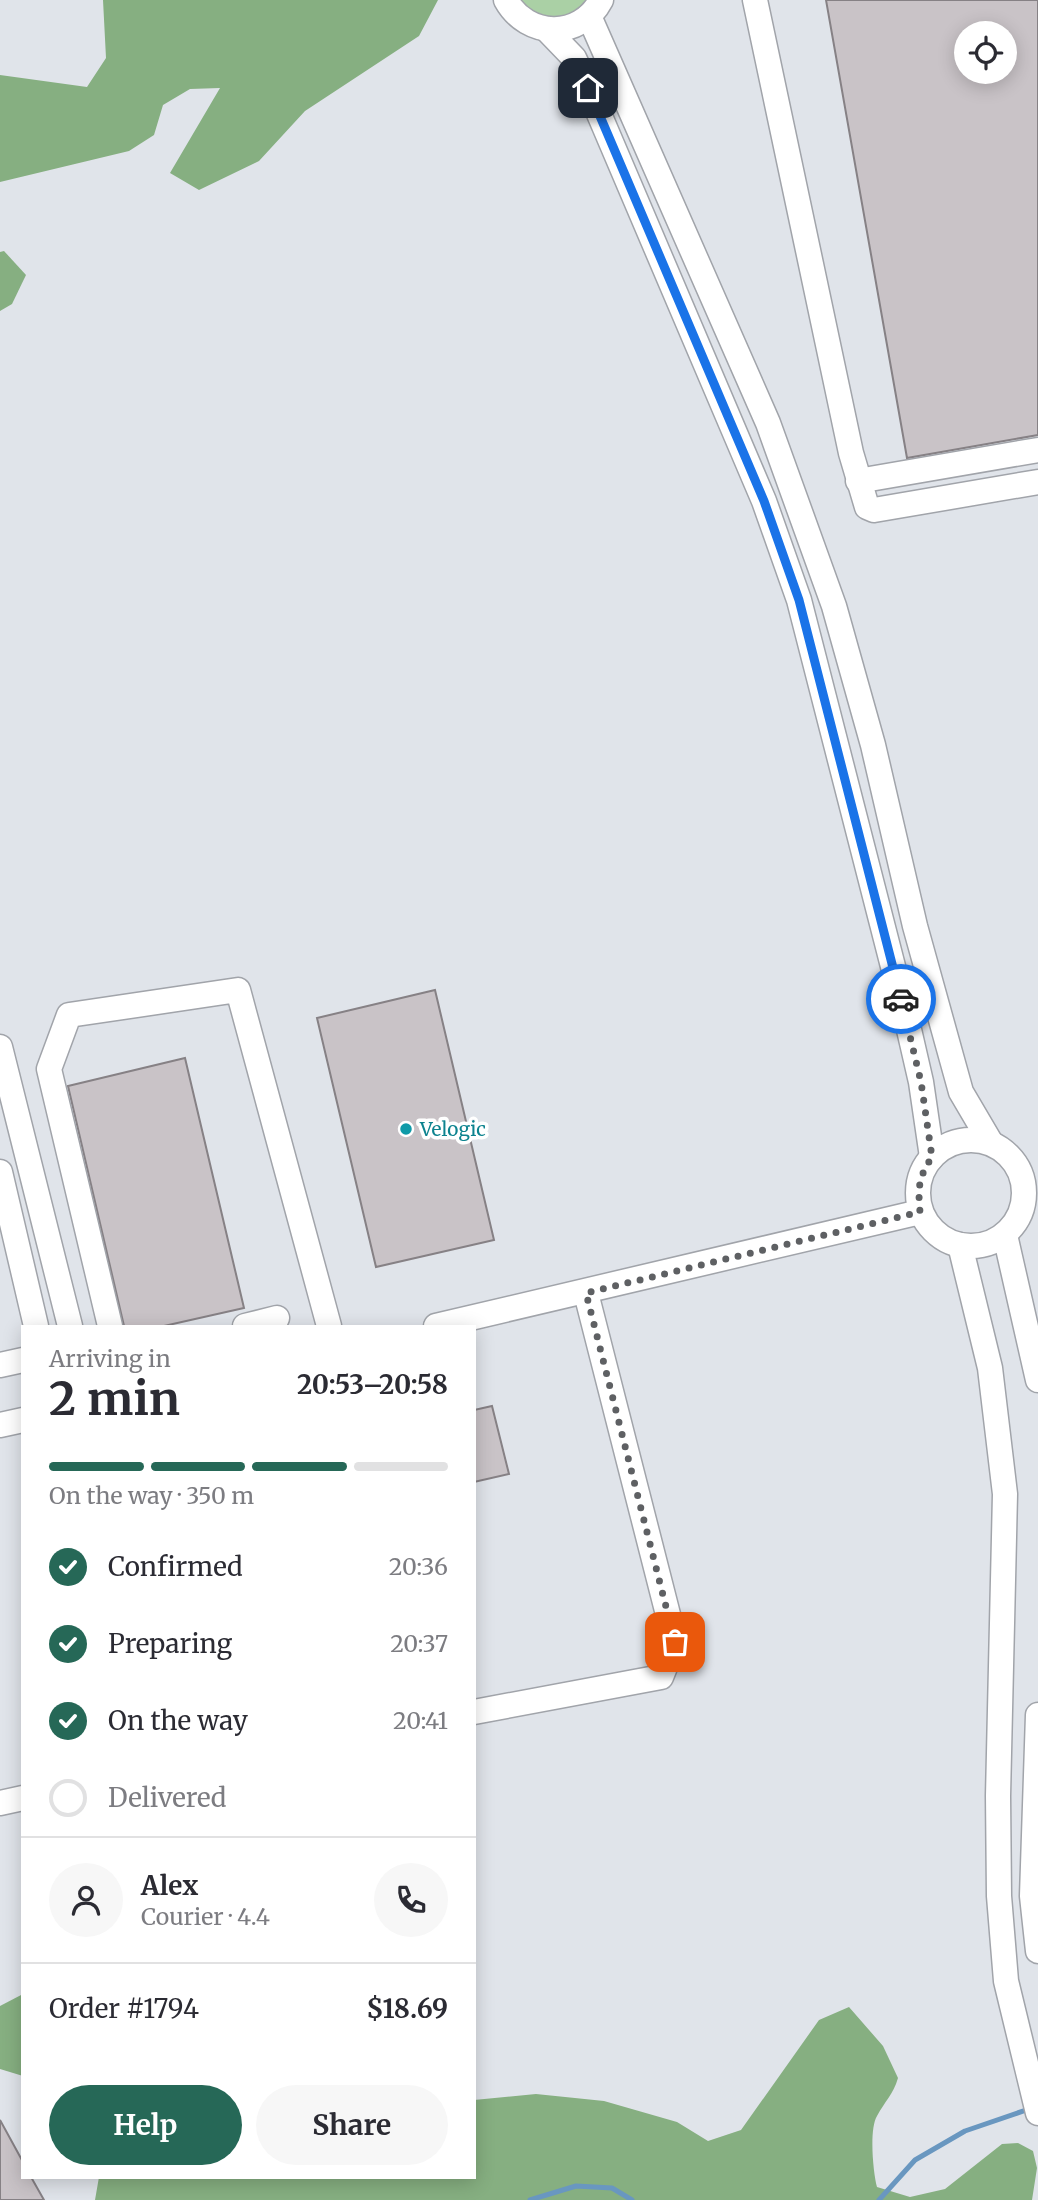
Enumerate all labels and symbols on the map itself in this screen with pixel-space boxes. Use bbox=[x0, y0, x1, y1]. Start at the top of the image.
pin bbox=[558, 58, 618, 118]
courier bbox=[866, 964, 936, 1034]
place label: Velogic bbox=[419, 1117, 486, 1141]
marker: Velogic bbox=[398, 1121, 414, 1137]
pin bbox=[645, 1612, 705, 1672]

